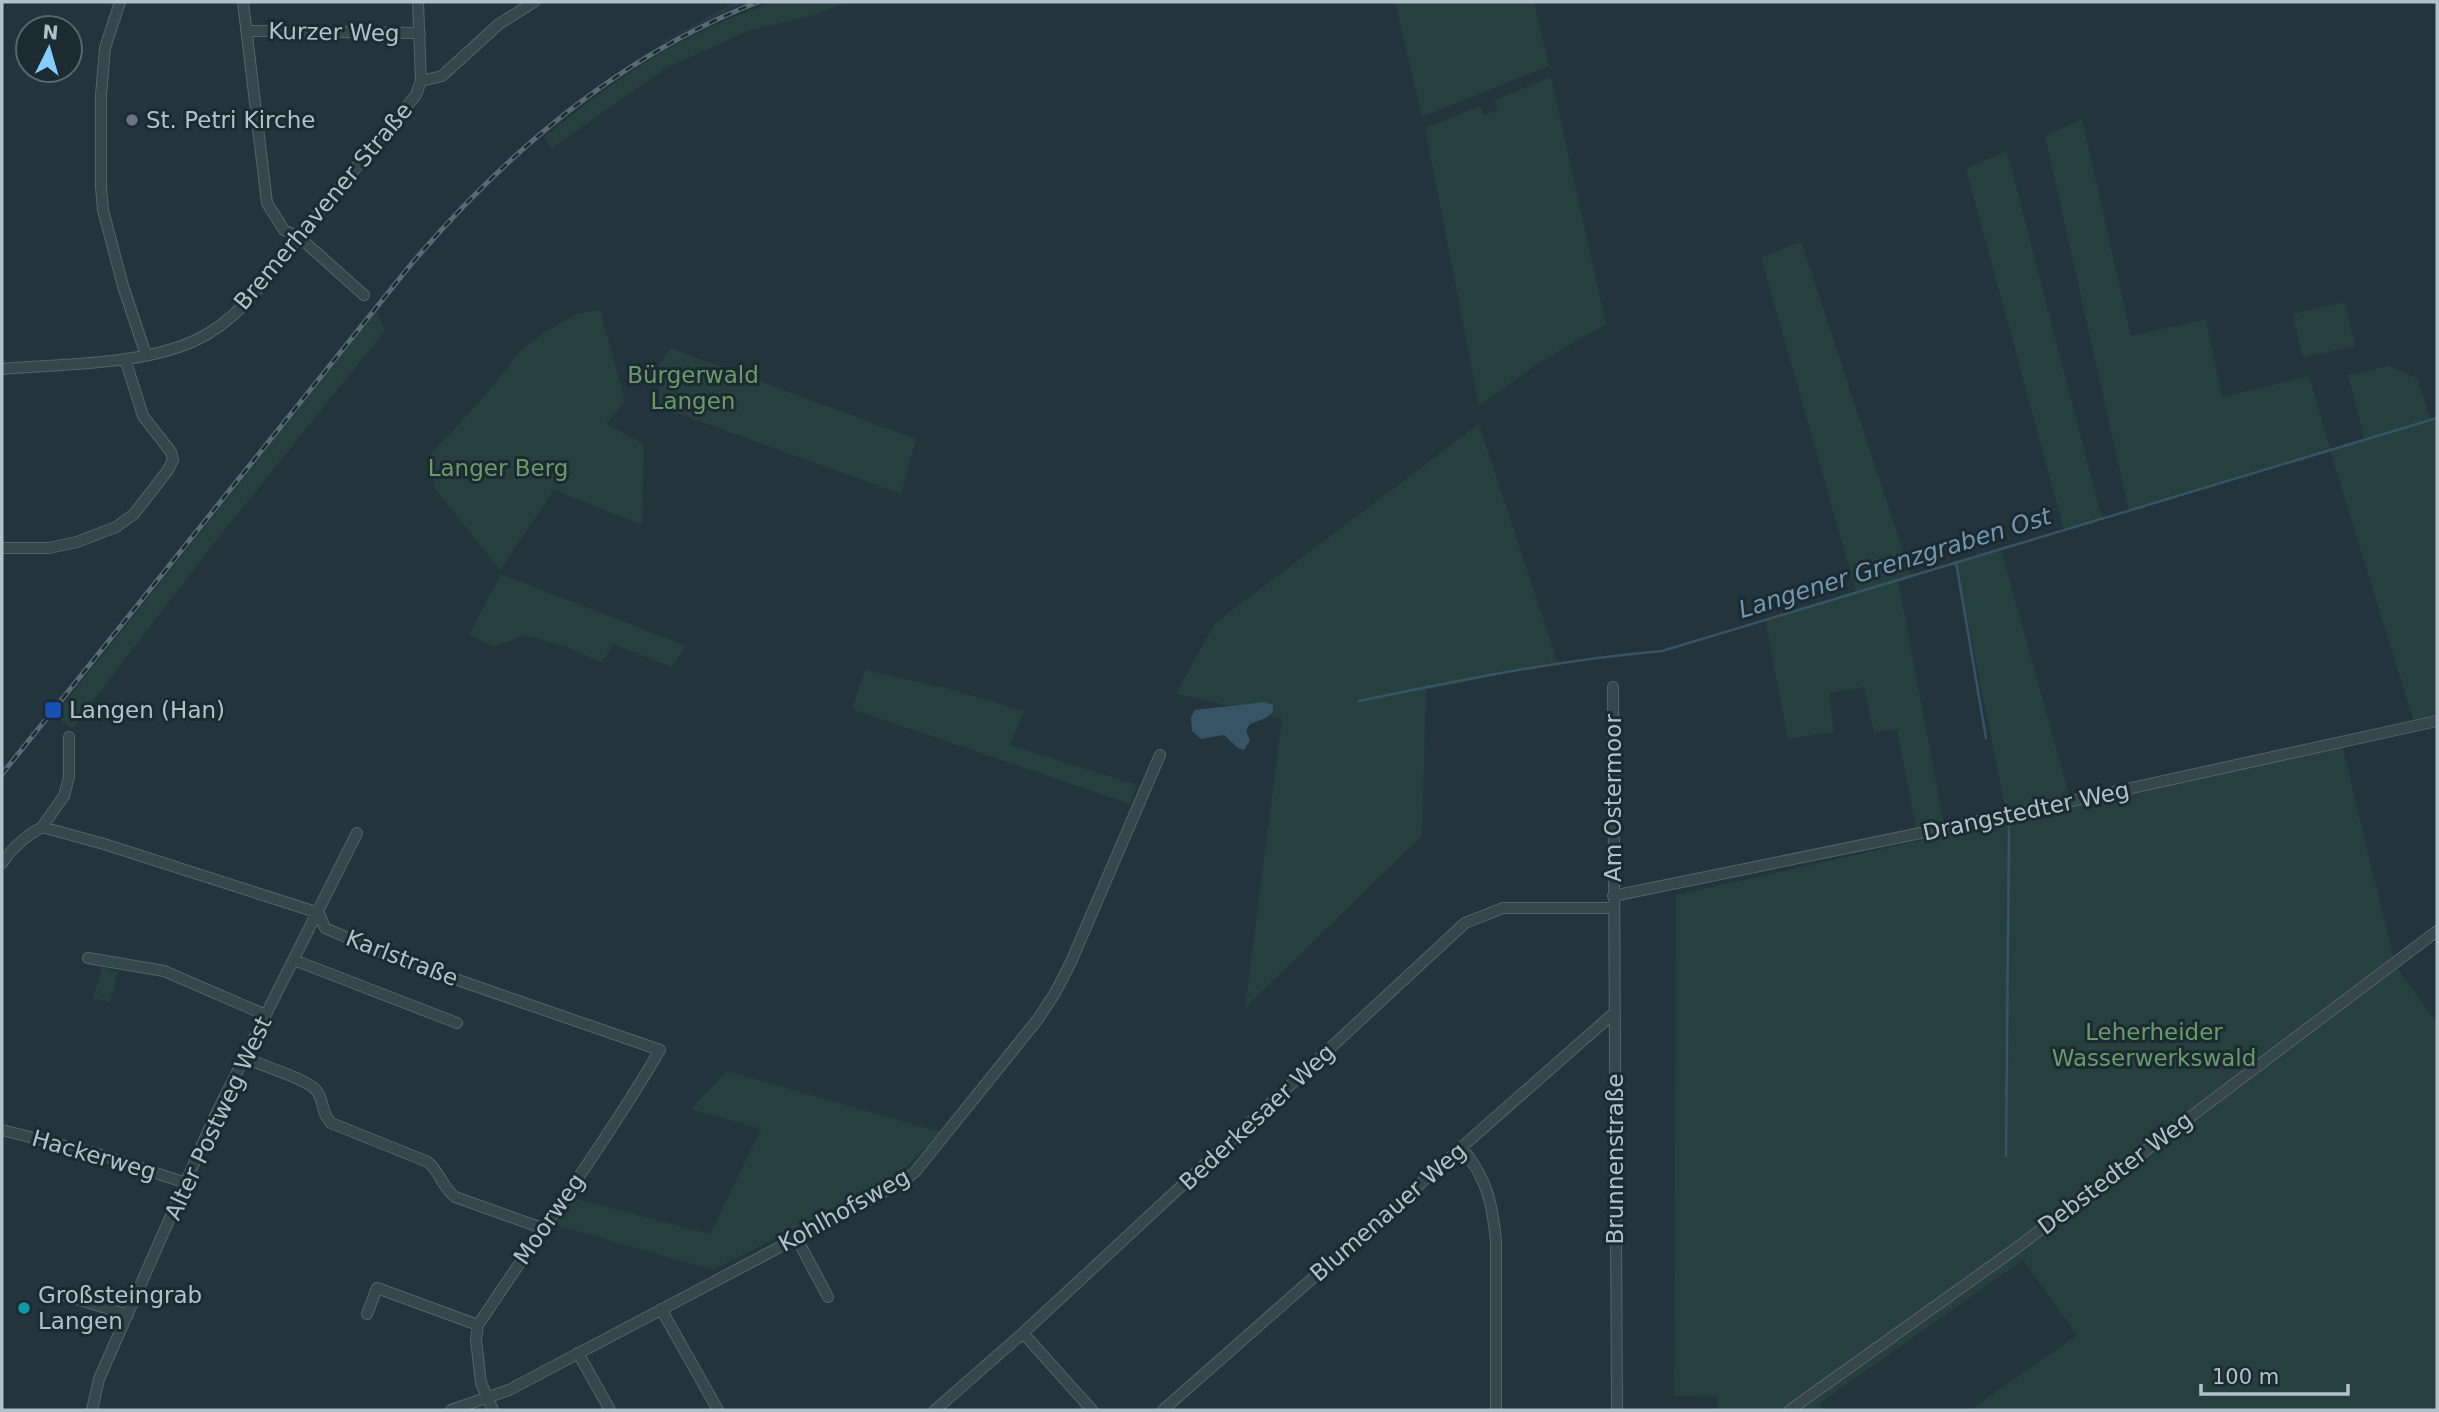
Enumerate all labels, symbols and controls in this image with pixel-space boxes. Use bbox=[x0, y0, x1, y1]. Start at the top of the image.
north arrow bbox=[14, 14, 84, 84]
street label: Kurzer Weg bbox=[268, 18, 400, 46]
text: N bbox=[42, 20, 59, 44]
street label: Bremerhavener Straße bbox=[229, 97, 417, 315]
place label: St. Petri Kirche bbox=[146, 107, 315, 133]
marker: St. Petri Kirche bbox=[124, 112, 140, 128]
park label: Bürgerwald Langen bbox=[627, 362, 759, 414]
park label: Langer Berg bbox=[428, 455, 568, 481]
water label: Langener Grenzgraben Ost bbox=[1735, 502, 2056, 624]
place label: Langen (Han) bbox=[69, 697, 225, 723]
marker: Langen (Han) bbox=[43, 700, 63, 720]
street label: Am Ostermoor bbox=[1600, 714, 1626, 882]
street label: Drangstedter Weg bbox=[1920, 776, 2132, 846]
street label: Karlstraße bbox=[342, 925, 462, 991]
street label: Alter Postweg West bbox=[159, 1012, 277, 1224]
park label: Leherheider Wasserwerkswald bbox=[2052, 1019, 2256, 1071]
street label: Bederkesaer Weg bbox=[1174, 1039, 1340, 1195]
street label: Brunnenstraße bbox=[1602, 1074, 1628, 1244]
street label: Debstedter Weg bbox=[2033, 1107, 2197, 1239]
street label: Hackerweg bbox=[29, 1125, 159, 1185]
street label: Blumenauer Weg bbox=[1305, 1137, 1471, 1287]
street label: Kohlhofsweg bbox=[774, 1163, 914, 1257]
street label: Moorweg bbox=[508, 1169, 590, 1269]
place label: Großsteingrab Langen bbox=[38, 1282, 202, 1334]
marker: Großsteingrab Langen bbox=[16, 1300, 32, 1316]
scale bar bbox=[2201, 1352, 2348, 1396]
text: 100 m bbox=[2212, 1365, 2279, 1389]

